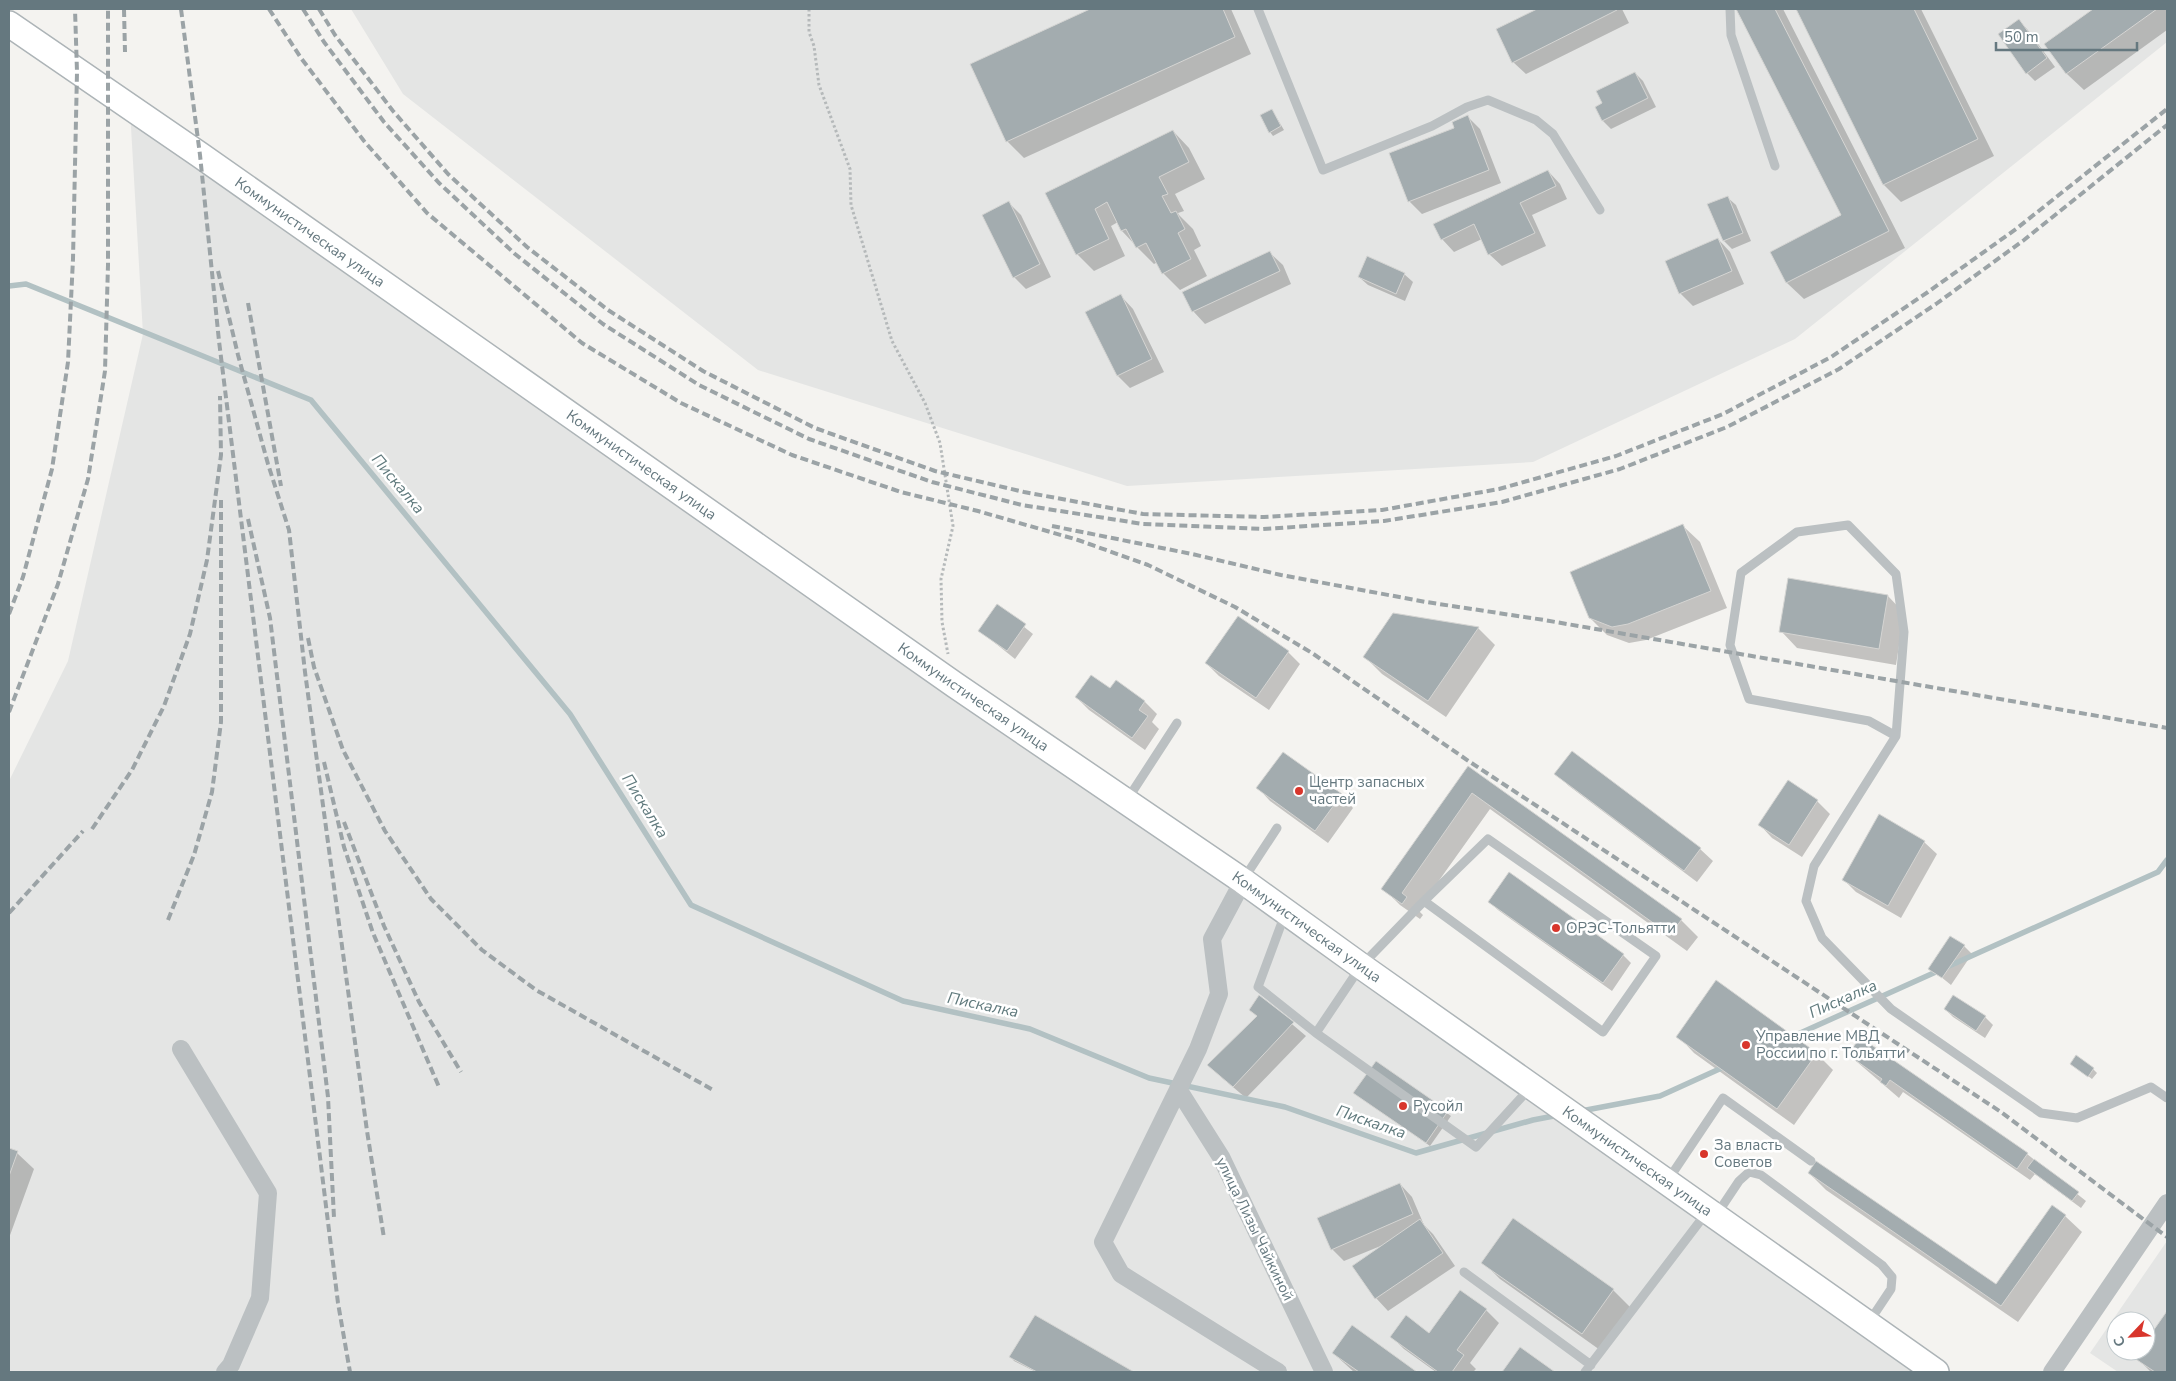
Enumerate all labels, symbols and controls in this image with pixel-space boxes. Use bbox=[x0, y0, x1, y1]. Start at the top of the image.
scale bar bbox=[1996, 20, 2137, 52]
text: 50 m bbox=[2004, 27, 2039, 47]
street label: Коммунистическая улица bbox=[231, 173, 389, 292]
street label: Коммунистическая улица bbox=[562, 405, 721, 525]
water label: Пискалка bbox=[366, 449, 430, 519]
street label: Коммунистическая улица bbox=[894, 638, 1053, 756]
water label: Пискалка bbox=[617, 770, 673, 842]
place label: Центр запасных частей bbox=[1309, 772, 1424, 809]
marker: Центр запасных частей bbox=[1293, 785, 1305, 797]
street label: Коммунистическая улица bbox=[1228, 867, 1385, 987]
place label: ОРЭС-Тольятти bbox=[1566, 918, 1676, 938]
marker: ОРЭС-Тольятти bbox=[1550, 922, 1562, 934]
water label: Пискалка bbox=[1806, 974, 1880, 1024]
water label: Пискалка bbox=[945, 987, 1021, 1023]
place label: Управление МВД России по г. Тольятти bbox=[1755, 1026, 1905, 1063]
marker: Управление МВД России по г. Тольятти bbox=[1740, 1039, 1752, 1051]
place label: Русойл bbox=[1413, 1096, 1463, 1116]
water label: Пискалка bbox=[1333, 1100, 1409, 1144]
marker: Русойл bbox=[1397, 1100, 1409, 1112]
street label: Коммунистическая улица bbox=[1558, 1101, 1716, 1221]
place label: За власть Советов bbox=[1714, 1135, 1782, 1172]
marker: За власть Советов bbox=[1698, 1148, 1710, 1160]
street label: улица Лизы Чайкиной bbox=[1211, 1154, 1299, 1304]
north arrow bbox=[2106, 1311, 2156, 1361]
text: С bbox=[2109, 1333, 2130, 1350]

